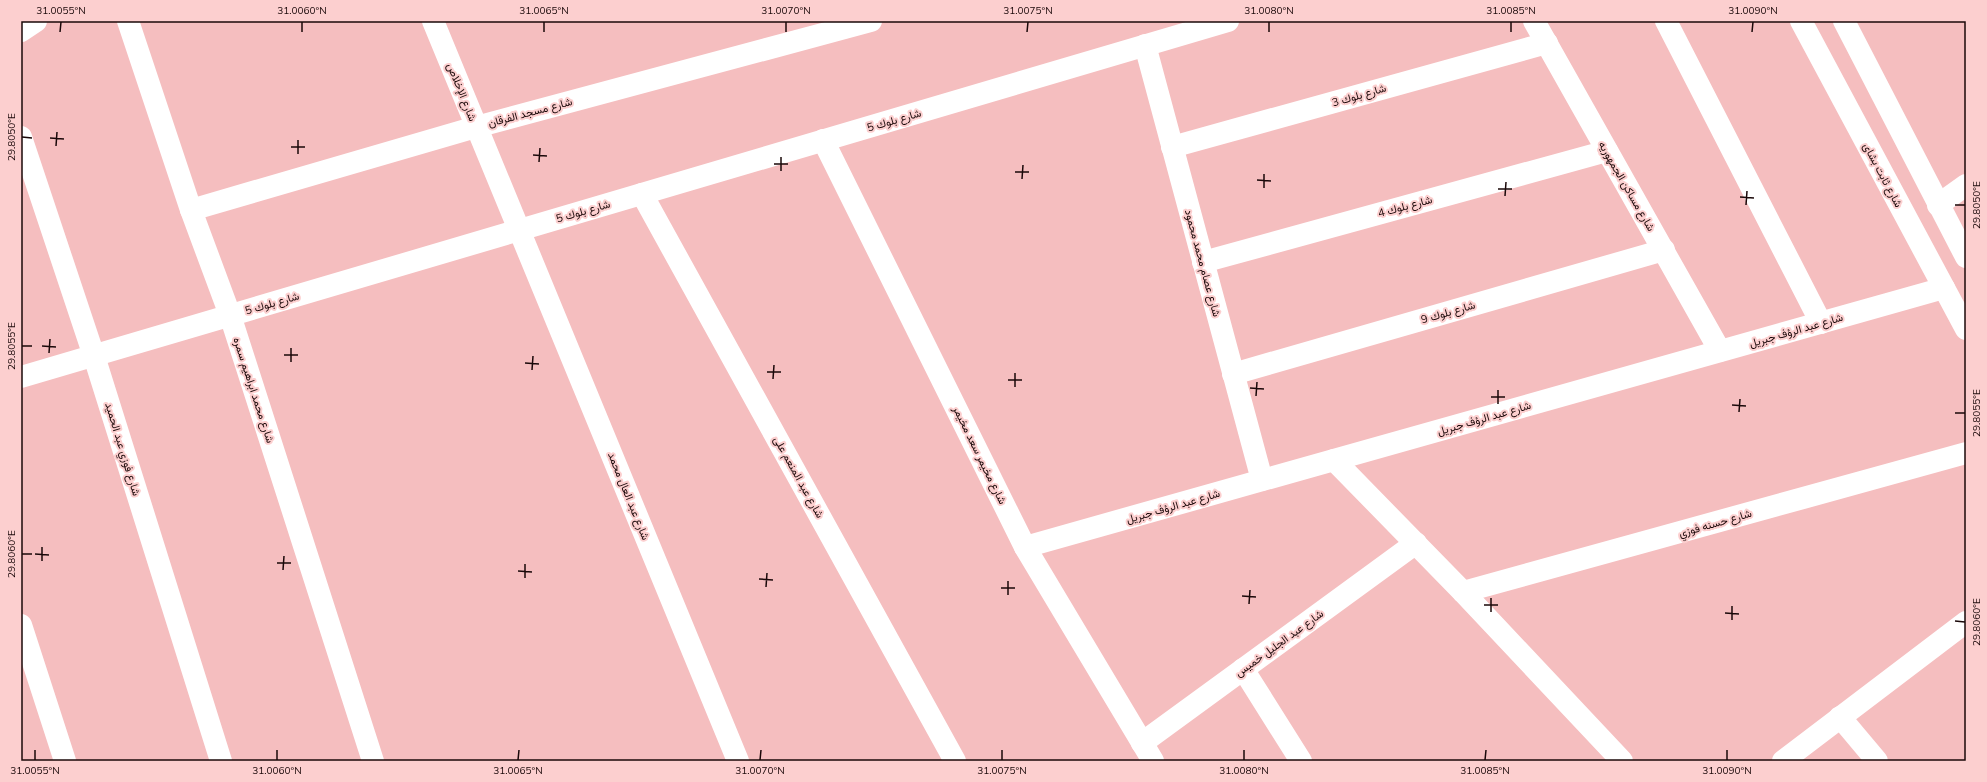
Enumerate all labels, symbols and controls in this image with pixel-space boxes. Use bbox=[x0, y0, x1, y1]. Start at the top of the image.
text: 31.0055°N bbox=[36, 4, 86, 17]
text: 31.0060°N bbox=[277, 4, 327, 17]
text: 31.0065°N bbox=[519, 4, 569, 17]
text: 31.0070°N bbox=[761, 4, 811, 17]
text: 31.0075°N bbox=[1003, 4, 1053, 17]
text: 31.0080°N bbox=[1244, 4, 1294, 17]
text: 31.0085°N bbox=[1486, 4, 1536, 17]
text: 31.0090°N bbox=[1728, 4, 1778, 17]
street label: شارع الإخلاص bbox=[443, 61, 480, 124]
street label: شارع بلوك 3 bbox=[1330, 80, 1388, 110]
street label: شارع مسجد الفرقان bbox=[486, 94, 574, 131]
street label: شارع بلوك 5 bbox=[865, 105, 923, 135]
text: 29.8050°E bbox=[5, 113, 18, 161]
street label: شارع مساكن الجمهوريه bbox=[1595, 139, 1659, 234]
street label: شارع ثابت بشاى bbox=[1859, 140, 1906, 210]
text: 29.8050°E bbox=[1970, 181, 1983, 229]
street label: شارع بلوك 4 bbox=[1376, 192, 1434, 221]
street label: شارع بلوك 5 bbox=[554, 196, 612, 226]
street label: شارع عصام محمد محمود bbox=[1181, 208, 1224, 319]
street label: شارع بلوك 5 bbox=[243, 288, 301, 318]
street label: شارع بلوك 9 bbox=[1419, 297, 1477, 327]
street label: شارع عبد الرؤف جبريل bbox=[1747, 310, 1845, 351]
text: 29.8055°E bbox=[5, 322, 18, 370]
street label: شارع محمد ابراهيم سمره bbox=[229, 335, 278, 445]
text: 29.8055°E bbox=[1970, 389, 1983, 437]
street label: شارع عبد الرؤف جبريل bbox=[1435, 398, 1533, 439]
street label: شارع فوزي عبد الحميد bbox=[99, 401, 144, 499]
street label: شارع مخيمر سعد مخيمر bbox=[949, 403, 1010, 507]
street label: شارع عبد المنعم على bbox=[770, 434, 827, 521]
street label: شارع عبد العال محمد bbox=[604, 450, 653, 543]
street label: شارع عبد الرؤف جبريل bbox=[1124, 486, 1222, 527]
street label: شارع حسنه فوزي bbox=[1677, 506, 1754, 543]
text: 29.8060°E bbox=[5, 530, 18, 578]
text: 29.8060°E bbox=[1970, 598, 1983, 646]
street label: شارع عبد الجليل خميس bbox=[1232, 606, 1327, 681]
text: 31.0055°N bbox=[10, 764, 60, 777]
text: 31.0060°N bbox=[252, 764, 302, 777]
text: 31.0065°N bbox=[493, 764, 543, 777]
text: 31.0070°N bbox=[735, 764, 785, 777]
text: 31.0075°N bbox=[977, 764, 1027, 777]
text: 31.0080°N bbox=[1219, 764, 1269, 777]
text: 31.0085°N bbox=[1460, 764, 1510, 777]
text: 31.0090°N bbox=[1702, 764, 1752, 777]

